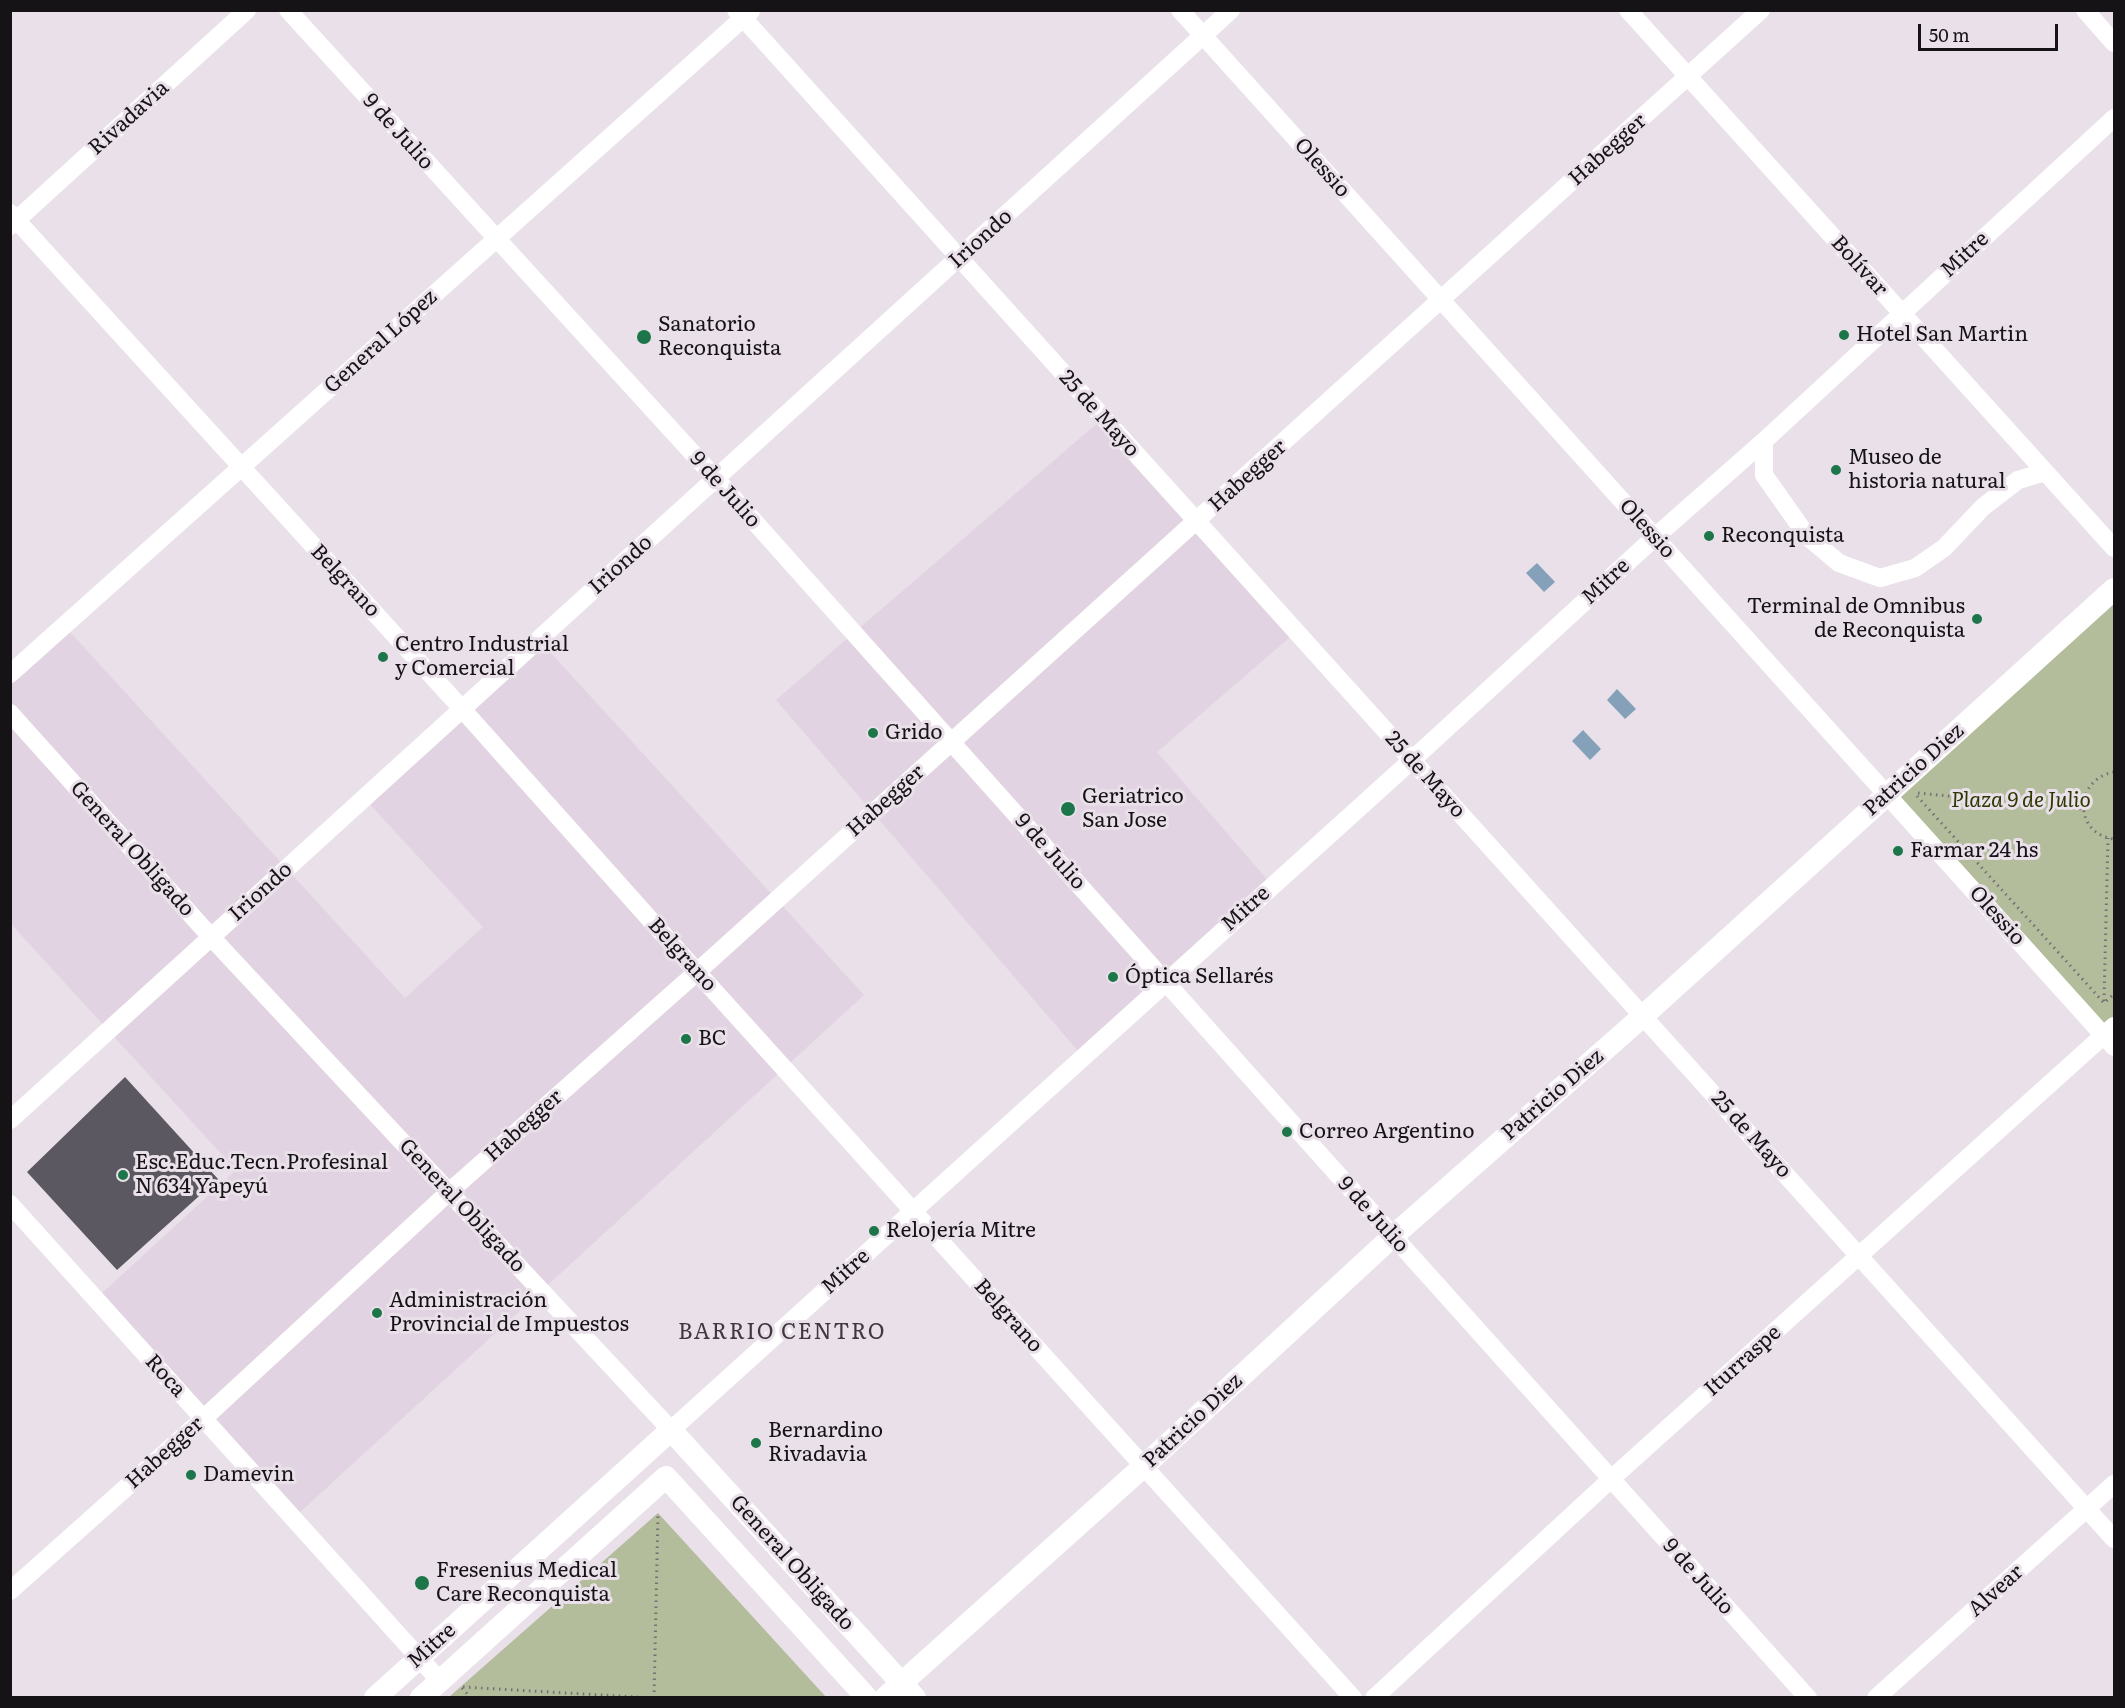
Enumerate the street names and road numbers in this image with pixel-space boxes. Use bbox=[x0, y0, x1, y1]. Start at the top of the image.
street label: Rivadavia bbox=[84, 76, 174, 160]
street label: 9 de Julio bbox=[357, 89, 439, 175]
street label: Habegger bbox=[1564, 109, 1652, 191]
street label: Olessio bbox=[1289, 133, 1355, 203]
street label: Iriondo bbox=[944, 204, 1018, 274]
street label: Mitre bbox=[1936, 227, 1994, 283]
street label: Bolívar bbox=[1825, 231, 1893, 301]
street label: General López bbox=[319, 285, 443, 399]
street label: 25 de Mayo bbox=[1054, 365, 1144, 463]
street label: Habegger bbox=[1204, 435, 1292, 517]
street label: 9 de Julio bbox=[684, 447, 766, 533]
street label: Olessio bbox=[1614, 494, 1680, 564]
street label: Iriondo bbox=[584, 530, 658, 600]
street label: Belgrano bbox=[305, 539, 385, 623]
street label: Mitre bbox=[1577, 554, 1635, 610]
street label: Patricio Diez bbox=[1859, 718, 1969, 822]
street label: 25 de Mayo bbox=[1380, 726, 1470, 824]
street label: Habegger bbox=[842, 760, 930, 842]
street label: General Obligado bbox=[65, 776, 199, 922]
street label: 9 de Julio bbox=[1009, 809, 1091, 895]
street label: Iriondo bbox=[224, 857, 298, 927]
street label: Mitre bbox=[1217, 881, 1275, 937]
street label: Olessio bbox=[1964, 881, 2030, 951]
street label: Belgrano bbox=[642, 913, 722, 997]
street label: Patricio Diez bbox=[1497, 1044, 1609, 1146]
street label: Habegger bbox=[480, 1085, 568, 1167]
street label: 25 de Mayo bbox=[1706, 1086, 1796, 1184]
street label: General Obligado bbox=[394, 1134, 530, 1278]
street label: 9 de Julio bbox=[1332, 1172, 1414, 1258]
street label: Mitre bbox=[817, 1244, 875, 1300]
street label: Belgrano bbox=[968, 1274, 1048, 1358]
street label: Iturraspe bbox=[1700, 1320, 1786, 1402]
street label: Roca bbox=[139, 1349, 191, 1403]
street label: Patricio Diez bbox=[1138, 1369, 1248, 1473]
street label: Habegger bbox=[121, 1412, 209, 1494]
street label: General Obligado bbox=[725, 1490, 859, 1636]
street label: 9 de Julio bbox=[1657, 1534, 1739, 1620]
street label: Alvear bbox=[1963, 1560, 2029, 1622]
street label: Mitre bbox=[403, 1618, 461, 1674]

